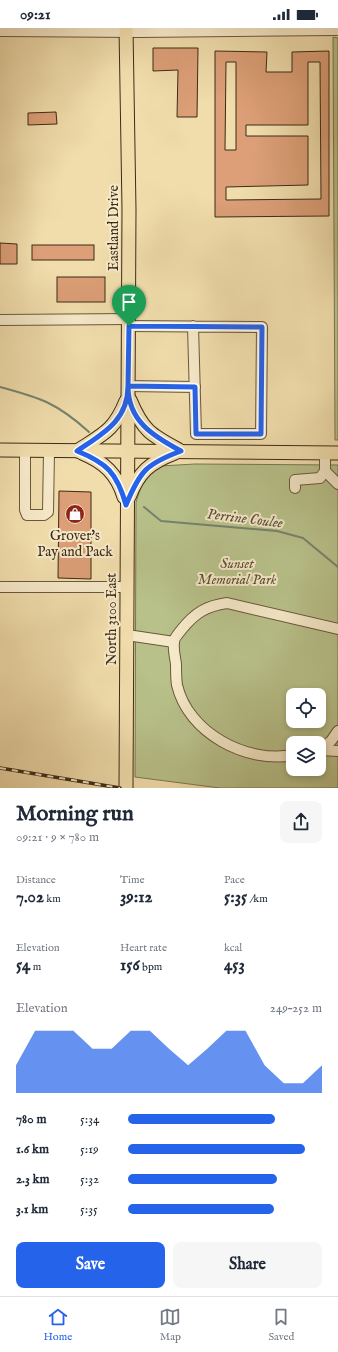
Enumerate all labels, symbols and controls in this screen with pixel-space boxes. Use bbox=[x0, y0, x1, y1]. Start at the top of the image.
text: 09:21 bbox=[20, 5, 51, 24]
street label: Eastland Drive bbox=[105, 184, 123, 271]
pin bbox=[112, 285, 146, 326]
icon: arrive bbox=[118, 291, 140, 313]
shop icon: Grover's Pay and Pack bbox=[64, 503, 86, 525]
water label: Perrine Coulee bbox=[206, 504, 284, 533]
place label: Grover's Pay and Pack bbox=[37, 527, 113, 561]
park label: Sunset Memorial Park bbox=[198, 555, 277, 589]
street label: North 3100 East bbox=[103, 573, 121, 665]
map controls bbox=[286, 688, 326, 776]
button: locate bbox=[286, 688, 326, 728]
button: layers bbox=[286, 736, 326, 776]
text: Morning run bbox=[16, 800, 134, 828]
button: share bbox=[280, 801, 322, 843]
text: 09:21 · 9 × 780 m bbox=[16, 829, 99, 846]
text: Distance bbox=[16, 873, 56, 887]
text: Time bbox=[120, 873, 144, 887]
text: Pace bbox=[224, 873, 245, 887]
text: 7.02 bbox=[16, 887, 44, 908]
text: 39:12 bbox=[120, 887, 153, 908]
text: 5:35 bbox=[224, 887, 247, 908]
text: km bbox=[44, 892, 61, 906]
text: /km bbox=[247, 892, 268, 906]
text: Elevation bbox=[16, 941, 60, 955]
text: Heart rate bbox=[120, 941, 167, 955]
text: kcal bbox=[224, 941, 242, 955]
text: 54 bbox=[16, 955, 30, 976]
text: 156 bbox=[120, 955, 140, 976]
text: 453 bbox=[224, 955, 245, 976]
text: m bbox=[30, 960, 41, 974]
text: bpm bbox=[140, 960, 162, 974]
text: Elevation bbox=[16, 1000, 68, 1017]
text: 249–252 m bbox=[270, 1000, 322, 1017]
text: 780 m bbox=[16, 1111, 46, 1128]
text: 5:34 bbox=[80, 1111, 99, 1128]
text: 1.6 km bbox=[16, 1141, 49, 1158]
text: 5:19 bbox=[80, 1141, 99, 1158]
text: 2.3 km bbox=[16, 1171, 50, 1188]
text: 5:32 bbox=[80, 1171, 99, 1188]
text: 3.1 km bbox=[16, 1201, 48, 1218]
text: 5:35 bbox=[80, 1201, 98, 1218]
button: Save bbox=[16, 1242, 165, 1288]
button: Share bbox=[173, 1242, 322, 1288]
tab: Home bbox=[44, 1306, 72, 1344]
tab: Map bbox=[159, 1306, 181, 1344]
tab: Saved bbox=[268, 1306, 294, 1344]

